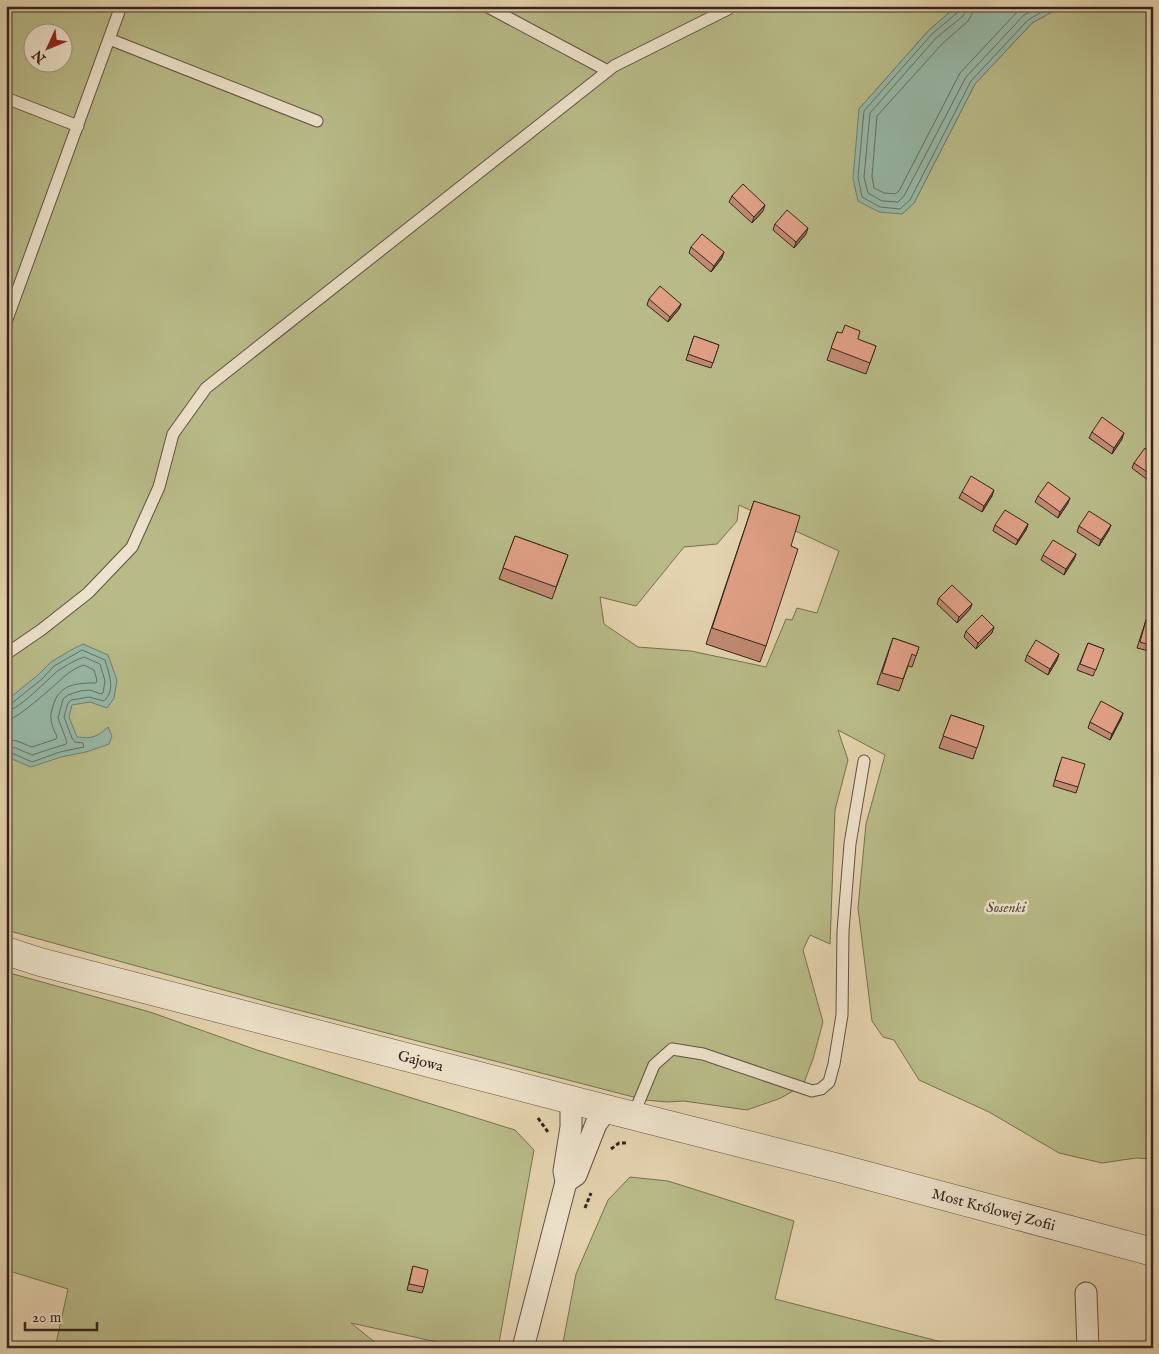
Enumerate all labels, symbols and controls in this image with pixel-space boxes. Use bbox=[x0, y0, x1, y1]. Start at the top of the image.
north arrow bbox=[22, 22, 72, 72]
text: N bbox=[29, 46, 51, 68]
park label: Sosenki bbox=[986, 898, 1028, 917]
street label: Gajowa bbox=[396, 1046, 446, 1076]
street label: Most Królowej Zofii bbox=[930, 1184, 1057, 1235]
scale bar bbox=[25, 1299, 98, 1331]
text: 20 m bbox=[32, 1308, 62, 1327]

